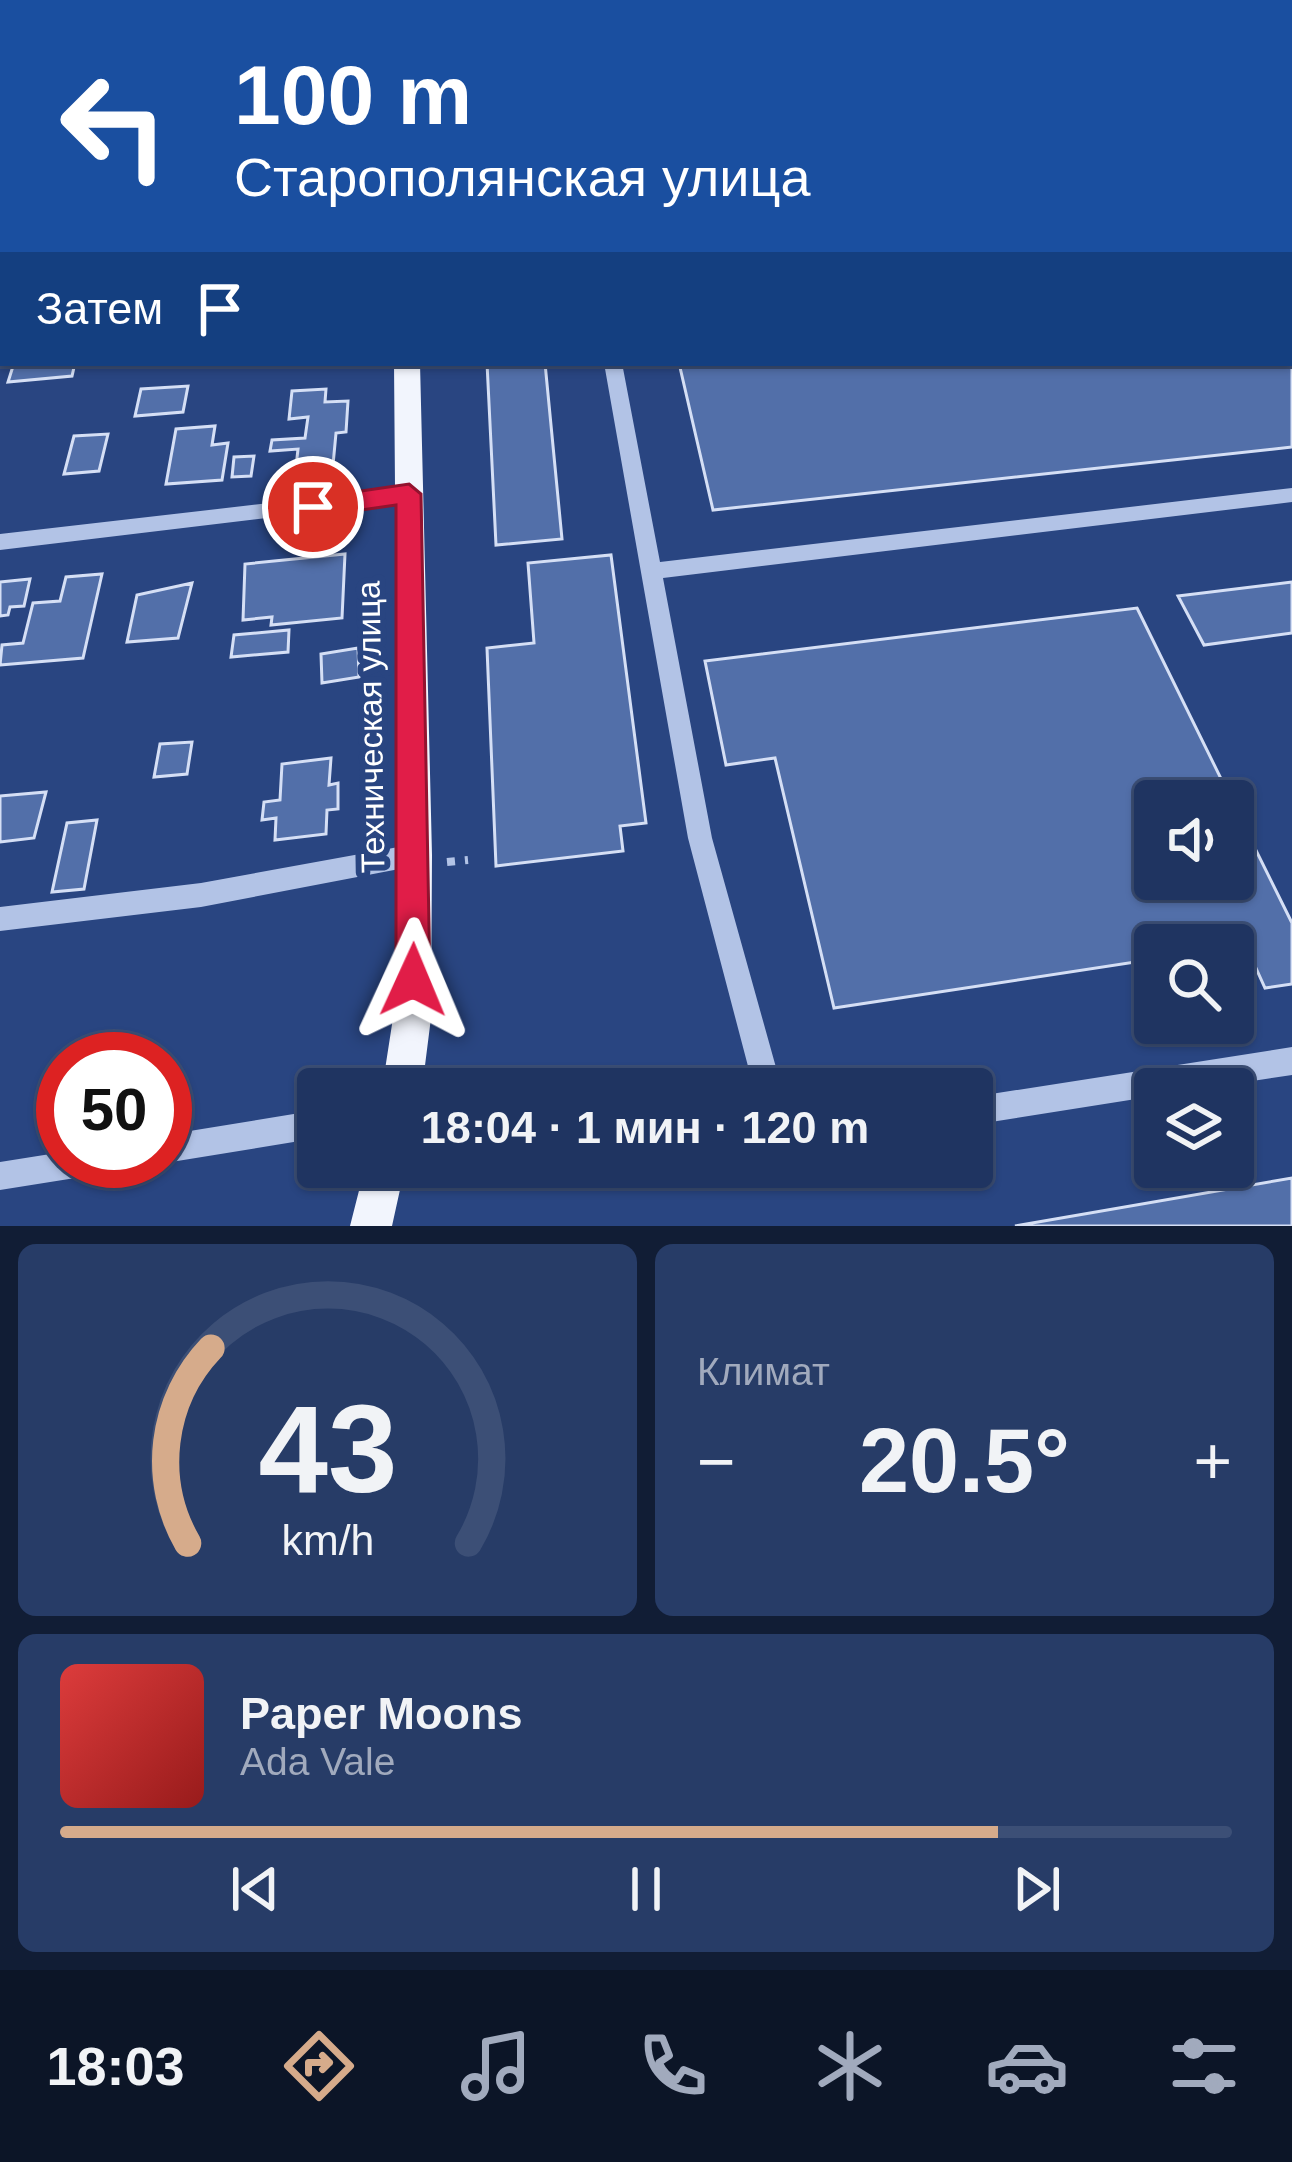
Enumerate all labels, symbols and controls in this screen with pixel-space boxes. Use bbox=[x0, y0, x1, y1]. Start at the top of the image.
icon: left bbox=[36, 48, 192, 204]
text: 100 m bbox=[234, 48, 472, 142]
text: Старополянская улица bbox=[234, 147, 810, 207]
icon: arrive bbox=[187, 276, 253, 342]
text: Затем bbox=[36, 283, 163, 334]
pin bbox=[262, 456, 364, 558]
icon: arrive bbox=[280, 474, 346, 540]
street label: Техническая улица bbox=[349, 580, 392, 874]
map controls bbox=[1134, 780, 1254, 1188]
button: sound bbox=[1134, 780, 1254, 900]
position arrow bbox=[350, 917, 476, 1043]
button: search bbox=[1134, 924, 1254, 1044]
speed limit sign: 50 bbox=[36, 1032, 192, 1188]
button: layers bbox=[1134, 1068, 1254, 1188]
text: 18:04 · 1 мин · 120 m bbox=[421, 1102, 869, 1153]
text: Климат bbox=[697, 1350, 830, 1393]
text: 43 bbox=[258, 1379, 397, 1518]
text: 20.5° bbox=[859, 1411, 1070, 1511]
text: − bbox=[697, 1424, 736, 1498]
text: + bbox=[1193, 1424, 1232, 1498]
text: km/h bbox=[281, 1516, 374, 1564]
text: Paper Moons bbox=[240, 1688, 523, 1739]
text: Ada Vale bbox=[240, 1740, 395, 1783]
icon: previous bbox=[222, 1856, 288, 1922]
icon: pause bbox=[613, 1856, 679, 1922]
icon: next bbox=[1004, 1856, 1070, 1922]
icon: directions bbox=[277, 2024, 361, 2108]
icon: music bbox=[454, 2024, 538, 2108]
icon: phone bbox=[631, 2024, 715, 2108]
icon: climate bbox=[808, 2024, 892, 2108]
icon: car bbox=[985, 2024, 1069, 2108]
icon: filters bbox=[1162, 2024, 1246, 2108]
text: 18:03 bbox=[46, 2036, 185, 2096]

